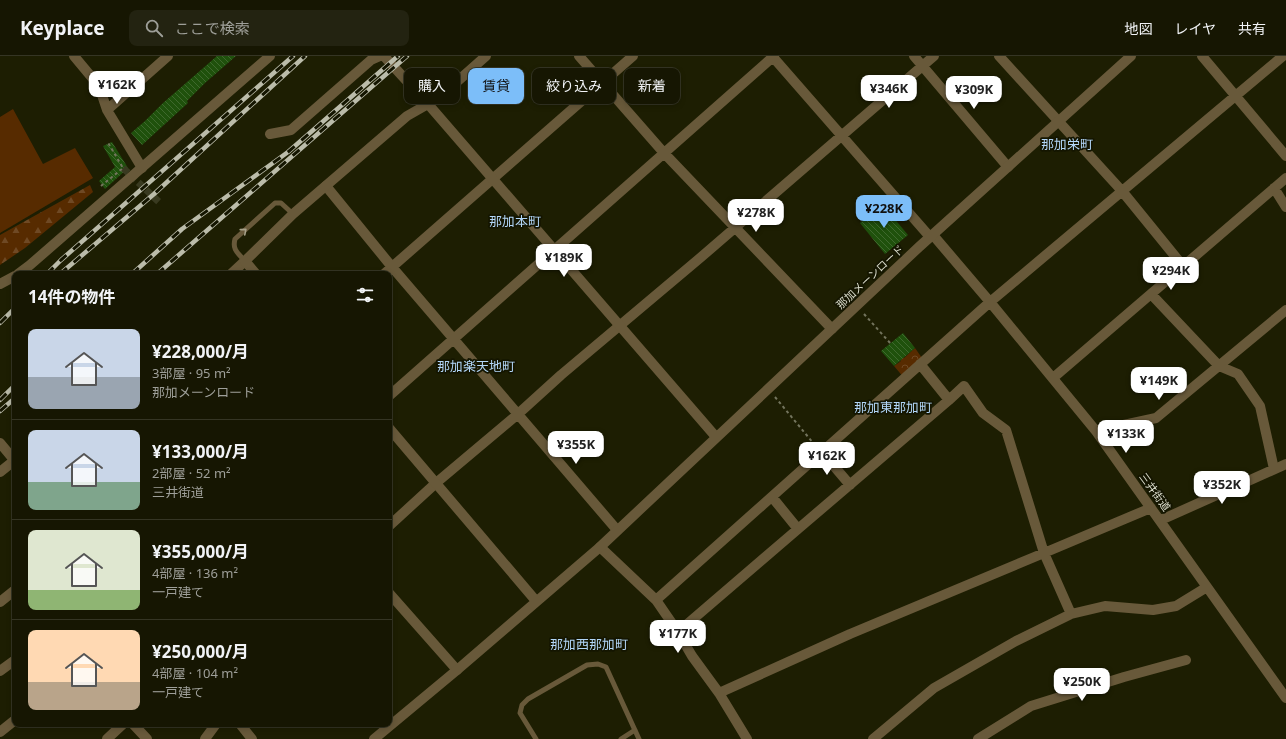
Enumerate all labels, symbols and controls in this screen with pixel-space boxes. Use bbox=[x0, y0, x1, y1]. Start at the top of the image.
search box bbox=[129, 10, 409, 46]
text: Keyplace bbox=[20, 15, 105, 41]
icon: search bbox=[143, 17, 165, 39]
text: ここで検索 bbox=[175, 18, 250, 38]
text: 地図 bbox=[1124, 19, 1152, 38]
text: レイヤ bbox=[1174, 19, 1216, 38]
text: 共有 bbox=[1238, 19, 1266, 38]
chip: 購入 bbox=[404, 68, 460, 104]
chip: 賃貸 bbox=[468, 68, 524, 104]
chip: 絞り込み bbox=[532, 68, 616, 104]
chip: 新着 bbox=[624, 68, 680, 104]
pin: ¥162K bbox=[89, 71, 145, 105]
text: ¥162K bbox=[98, 75, 136, 93]
pin: ¥346K bbox=[861, 75, 917, 109]
pin: ¥309K bbox=[946, 76, 1002, 110]
text: ¥346K bbox=[870, 79, 908, 97]
text: ¥309K bbox=[955, 80, 993, 98]
district label: 那加栄町 bbox=[1041, 135, 1093, 153]
pin: ¥228K bbox=[856, 195, 912, 229]
pin: ¥278K bbox=[728, 199, 784, 233]
text: ¥228K bbox=[865, 199, 903, 217]
text: ¥278K bbox=[737, 203, 775, 221]
district label: 那加本町 bbox=[489, 212, 541, 230]
one-way arrow bbox=[239, 228, 247, 235]
street label: 那加メーンロード bbox=[833, 241, 907, 312]
pin: ¥189K bbox=[536, 244, 592, 278]
text: ¥189K bbox=[545, 248, 583, 266]
pin: ¥294K bbox=[1143, 257, 1199, 291]
text: ¥294K bbox=[1152, 261, 1190, 279]
icon: filters bbox=[354, 284, 376, 306]
text: 14件の物件 bbox=[28, 285, 115, 308]
text: ¥228,000/月 bbox=[152, 340, 249, 363]
icon: home bbox=[60, 345, 108, 393]
district label: 那加楽天地町 bbox=[437, 357, 515, 375]
text: 3部屋 · 95 m² bbox=[152, 364, 231, 382]
pin: ¥149K bbox=[1131, 367, 1187, 401]
text: ¥149K bbox=[1140, 371, 1178, 389]
text: 那加メーンロード bbox=[152, 383, 255, 401]
district label: 那加東那加町 bbox=[854, 398, 932, 416]
pin: ¥133K bbox=[1098, 420, 1154, 454]
text: ¥133K bbox=[1107, 424, 1145, 442]
pin: ¥355K bbox=[548, 431, 604, 465]
text: ¥355K bbox=[557, 435, 595, 453]
text: ¥133,000/月 bbox=[152, 440, 249, 463]
pin: ¥162K bbox=[799, 442, 855, 476]
icon: home bbox=[60, 446, 108, 494]
text: ¥162K bbox=[808, 446, 846, 464]
text: 2部屋 · 52 m² bbox=[152, 464, 231, 482]
street label: 三井街道 bbox=[1136, 469, 1174, 514]
pin: ¥352K bbox=[1194, 471, 1250, 505]
text: ¥352K bbox=[1203, 475, 1241, 493]
text: 三井街道 bbox=[152, 483, 204, 501]
text: ¥355,000/月 bbox=[152, 540, 249, 563]
icon: home bbox=[60, 546, 108, 594]
text: 4部屋 · 136 m² bbox=[152, 564, 238, 582]
text: 一戸建て bbox=[152, 583, 204, 601]
pin: ¥177K bbox=[650, 620, 706, 654]
text: ¥177K bbox=[659, 624, 697, 642]
district label: 那加西那加町 bbox=[550, 635, 628, 653]
text: ¥250,000/月 bbox=[152, 640, 249, 663]
icon: home bbox=[60, 646, 108, 694]
text: 4部屋 · 104 m² bbox=[152, 664, 238, 682]
pin: ¥250K bbox=[1054, 668, 1110, 702]
text: ¥250K bbox=[1063, 672, 1101, 690]
text: 一戸建て bbox=[152, 683, 204, 701]

